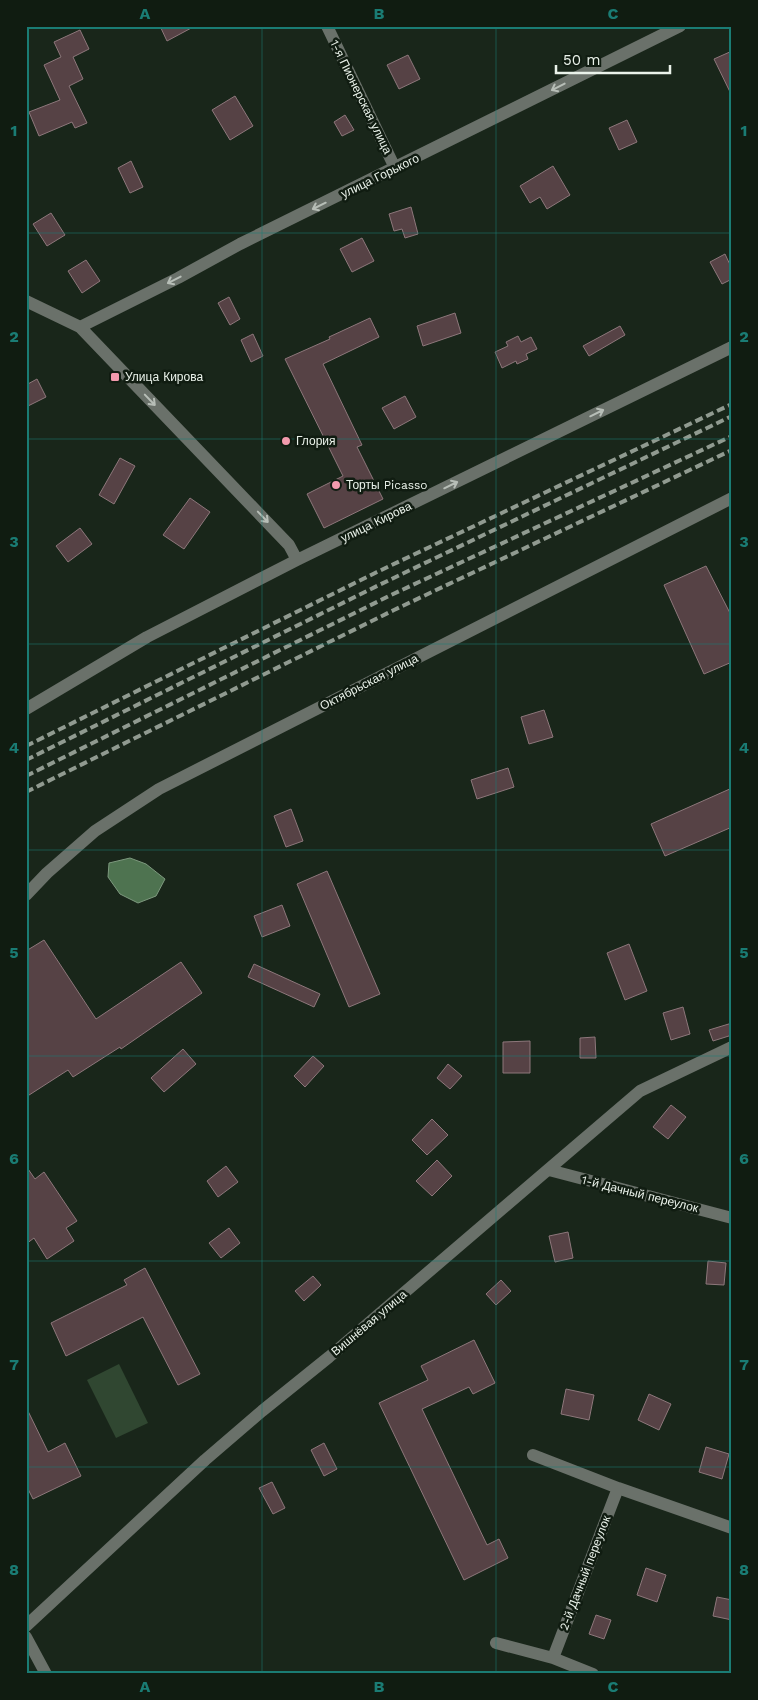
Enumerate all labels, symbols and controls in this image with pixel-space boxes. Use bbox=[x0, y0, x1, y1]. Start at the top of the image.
text: A bbox=[140, 4, 151, 23]
text: B bbox=[374, 4, 385, 23]
text: C bbox=[608, 4, 619, 23]
street label: 1-я Пионерская улица bbox=[327, 38, 395, 157]
scale bar bbox=[556, 42, 669, 74]
text: 50 m bbox=[563, 51, 600, 69]
one-way arrow bbox=[551, 82, 566, 92]
text: 1 bbox=[11, 121, 17, 140]
text: 1 bbox=[741, 121, 747, 140]
street label: улица Горького bbox=[339, 151, 422, 201]
one-way arrow bbox=[312, 202, 327, 211]
one-way arrow bbox=[167, 276, 182, 285]
text: 2 bbox=[9, 327, 19, 346]
text: 2 bbox=[739, 327, 749, 346]
place label: Улица Кирова bbox=[125, 370, 203, 384]
marker: Улица Кирова bbox=[109, 371, 121, 383]
one-way arrow bbox=[144, 394, 156, 406]
one-way arrow bbox=[589, 408, 604, 417]
place label: Глория bbox=[296, 434, 336, 448]
marker: Глория bbox=[280, 435, 292, 447]
place label: Торты Picasso bbox=[346, 478, 428, 492]
marker: Торты Picasso bbox=[330, 479, 342, 491]
one-way arrow bbox=[443, 480, 458, 489]
street label: улица Кирова bbox=[338, 499, 414, 545]
one-way arrow bbox=[256, 511, 269, 523]
text: 3 bbox=[9, 532, 19, 551]
text: 3 bbox=[739, 532, 749, 551]
street label: Октябрьская улица bbox=[318, 651, 421, 713]
text: 4 bbox=[9, 738, 19, 757]
text: 4 bbox=[739, 738, 749, 757]
text: 5 bbox=[9, 943, 19, 962]
text: 5 bbox=[739, 943, 749, 962]
text: 6 bbox=[9, 1149, 19, 1168]
text: 6 bbox=[739, 1149, 749, 1168]
street label: 1-й Дачный переулок bbox=[580, 1173, 700, 1215]
street label: Вишнёвая улица bbox=[328, 1287, 410, 1359]
text: 7 bbox=[9, 1355, 19, 1374]
text: 7 bbox=[739, 1355, 749, 1374]
street label: 2-й Дачный переулок bbox=[557, 1513, 614, 1632]
text: 8 bbox=[9, 1560, 19, 1579]
text: 8 bbox=[739, 1560, 749, 1579]
text: A bbox=[140, 1677, 151, 1696]
text: B bbox=[374, 1677, 385, 1696]
text: C bbox=[608, 1677, 619, 1696]

